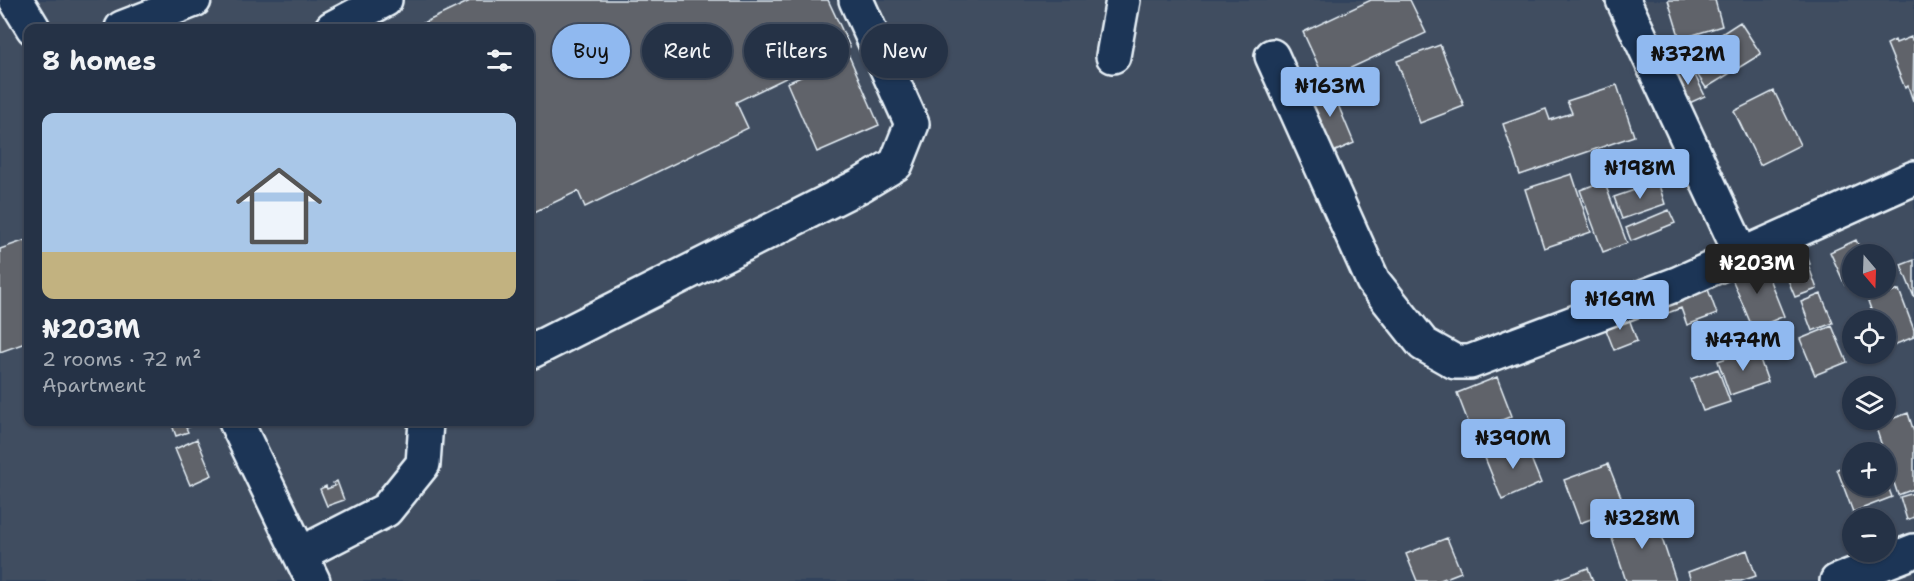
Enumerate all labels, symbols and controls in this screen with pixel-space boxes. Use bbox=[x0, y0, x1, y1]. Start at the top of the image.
chip: Buy bbox=[552, 24, 630, 78]
chip: Rent bbox=[642, 24, 732, 78]
chip: Filters bbox=[744, 24, 849, 78]
chip: New bbox=[861, 24, 948, 78]
pin: ₦372M bbox=[1646, 35, 1730, 86]
text: ₦372M bbox=[1651, 41, 1725, 67]
text: 8 homes bbox=[42, 43, 156, 78]
icon: filters bbox=[483, 44, 516, 77]
pin: ₦163M bbox=[1288, 67, 1372, 118]
text: ₦163M bbox=[1295, 73, 1365, 99]
pin: ₦198M bbox=[1598, 149, 1682, 200]
icon: home bbox=[225, 152, 333, 260]
text: ₦198M bbox=[1604, 155, 1676, 181]
pin: ₦203M bbox=[1715, 244, 1799, 295]
north arrow bbox=[1842, 244, 1896, 298]
map controls bbox=[1842, 244, 1896, 562]
text: ₦203M bbox=[1719, 250, 1795, 276]
pin: ₦169M bbox=[1578, 280, 1662, 331]
text: ₦169M bbox=[1585, 286, 1655, 312]
button: locate bbox=[1842, 310, 1896, 364]
text: ₦203M bbox=[42, 311, 140, 346]
pin: ₦474M bbox=[1701, 321, 1785, 372]
text: ₦474M bbox=[1705, 327, 1781, 353]
text: 2 rooms · 72 m² bbox=[42, 346, 201, 372]
text: Apartment bbox=[42, 372, 146, 398]
button: layers bbox=[1842, 376, 1896, 430]
pin: ₦390M bbox=[1471, 419, 1555, 470]
text: ₦390M bbox=[1475, 425, 1551, 451]
button: + bbox=[1842, 442, 1896, 496]
pin: ₦328M bbox=[1600, 499, 1684, 550]
text: ₦328M bbox=[1604, 505, 1680, 531]
button: − bbox=[1842, 508, 1896, 562]

